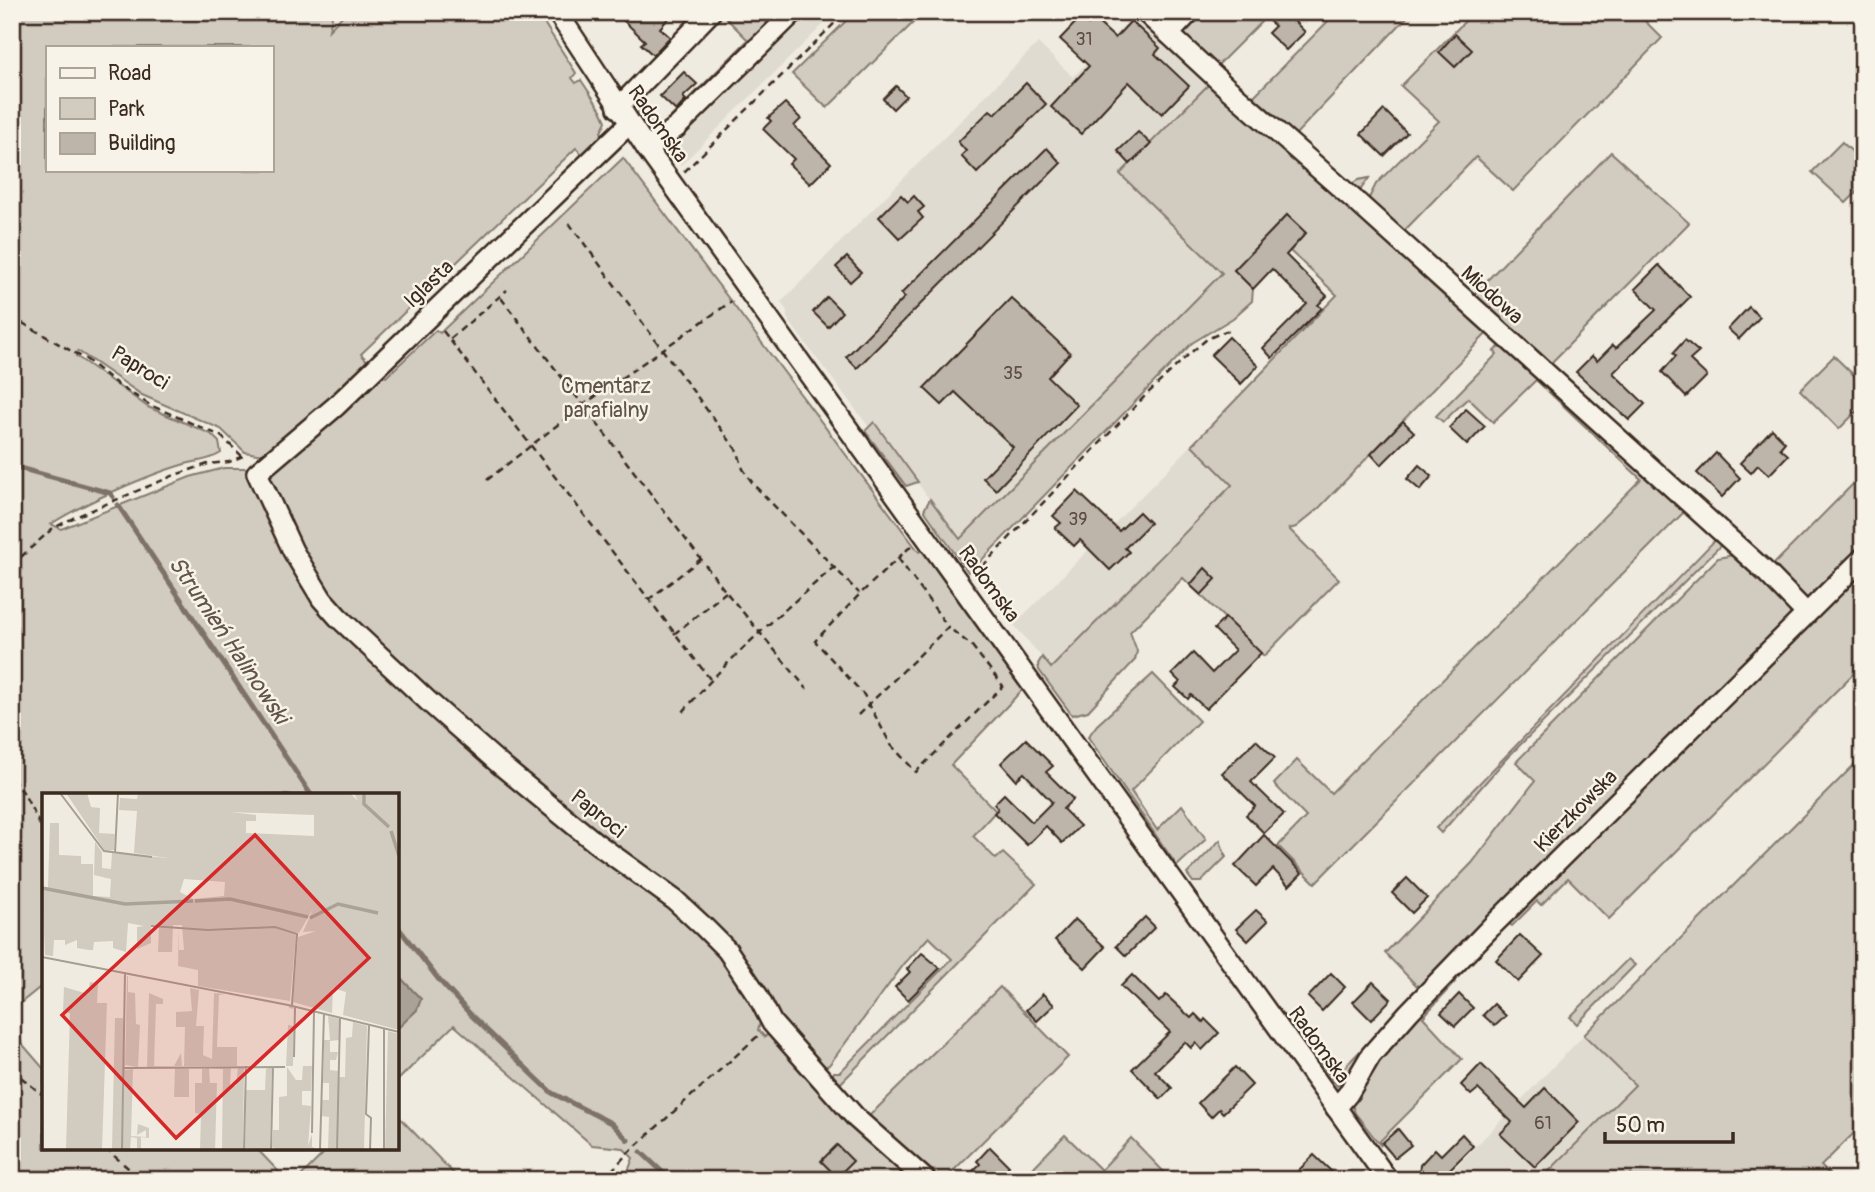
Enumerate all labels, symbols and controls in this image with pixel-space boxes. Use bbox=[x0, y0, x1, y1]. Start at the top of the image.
house number: 31 bbox=[1075, 28, 1093, 51]
legend bbox=[46, 46, 273, 172]
text: Road bbox=[108, 60, 152, 87]
street label: Radomska bbox=[621, 80, 695, 168]
text: Park bbox=[108, 96, 145, 123]
text: Building bbox=[108, 130, 175, 157]
street label: Iglasta bbox=[398, 254, 460, 314]
street label: Miodowa bbox=[1455, 260, 1529, 330]
street label: Paproci bbox=[106, 340, 174, 396]
house number: 35 bbox=[1003, 362, 1023, 385]
park label: Cmentarz parafialny bbox=[561, 373, 651, 424]
house number: 39 bbox=[1068, 508, 1088, 531]
street label: Radomska bbox=[952, 540, 1026, 628]
water label: Strumień Halinowski bbox=[162, 551, 298, 732]
street label: Kierzkowska bbox=[1529, 764, 1623, 858]
street label: Paproci bbox=[565, 784, 631, 845]
inset map bbox=[42, 793, 399, 1150]
street label: Radomska bbox=[1282, 1001, 1356, 1089]
scale bar bbox=[1605, 1101, 1733, 1145]
house number: 61 bbox=[1534, 1112, 1552, 1135]
text: 50 m bbox=[1616, 1112, 1665, 1139]

